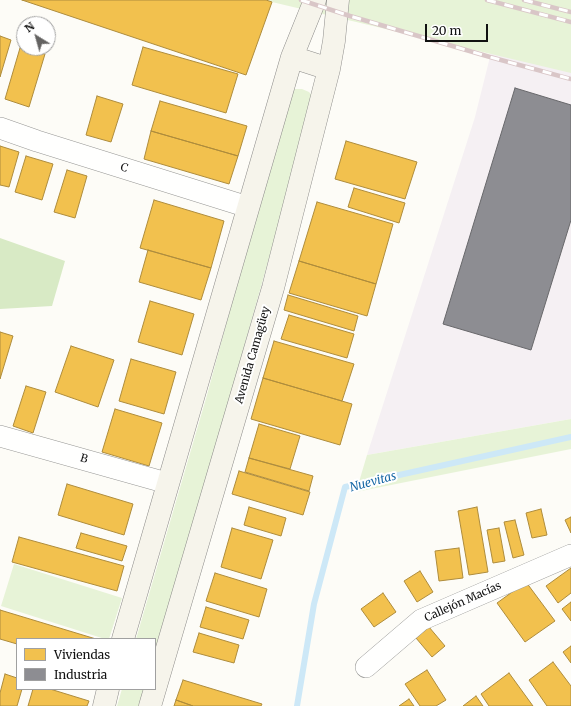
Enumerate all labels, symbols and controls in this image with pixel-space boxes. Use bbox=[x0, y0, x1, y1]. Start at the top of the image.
north arrow bbox=[16, 16, 56, 56]
scale bar bbox=[427, 16, 490, 42]
text: N bbox=[22, 19, 37, 35]
text: 20 m bbox=[432, 23, 461, 38]
street label: C bbox=[119, 161, 129, 175]
street label: Avenida Camagüey bbox=[233, 305, 273, 405]
street label: B bbox=[79, 452, 89, 466]
water label: Nuevitas bbox=[348, 469, 398, 495]
street label: Callejón Macías bbox=[423, 579, 503, 625]
legend bbox=[16, 638, 156, 690]
text: Viviendas bbox=[54, 647, 110, 662]
text: Industria bbox=[54, 667, 107, 682]

